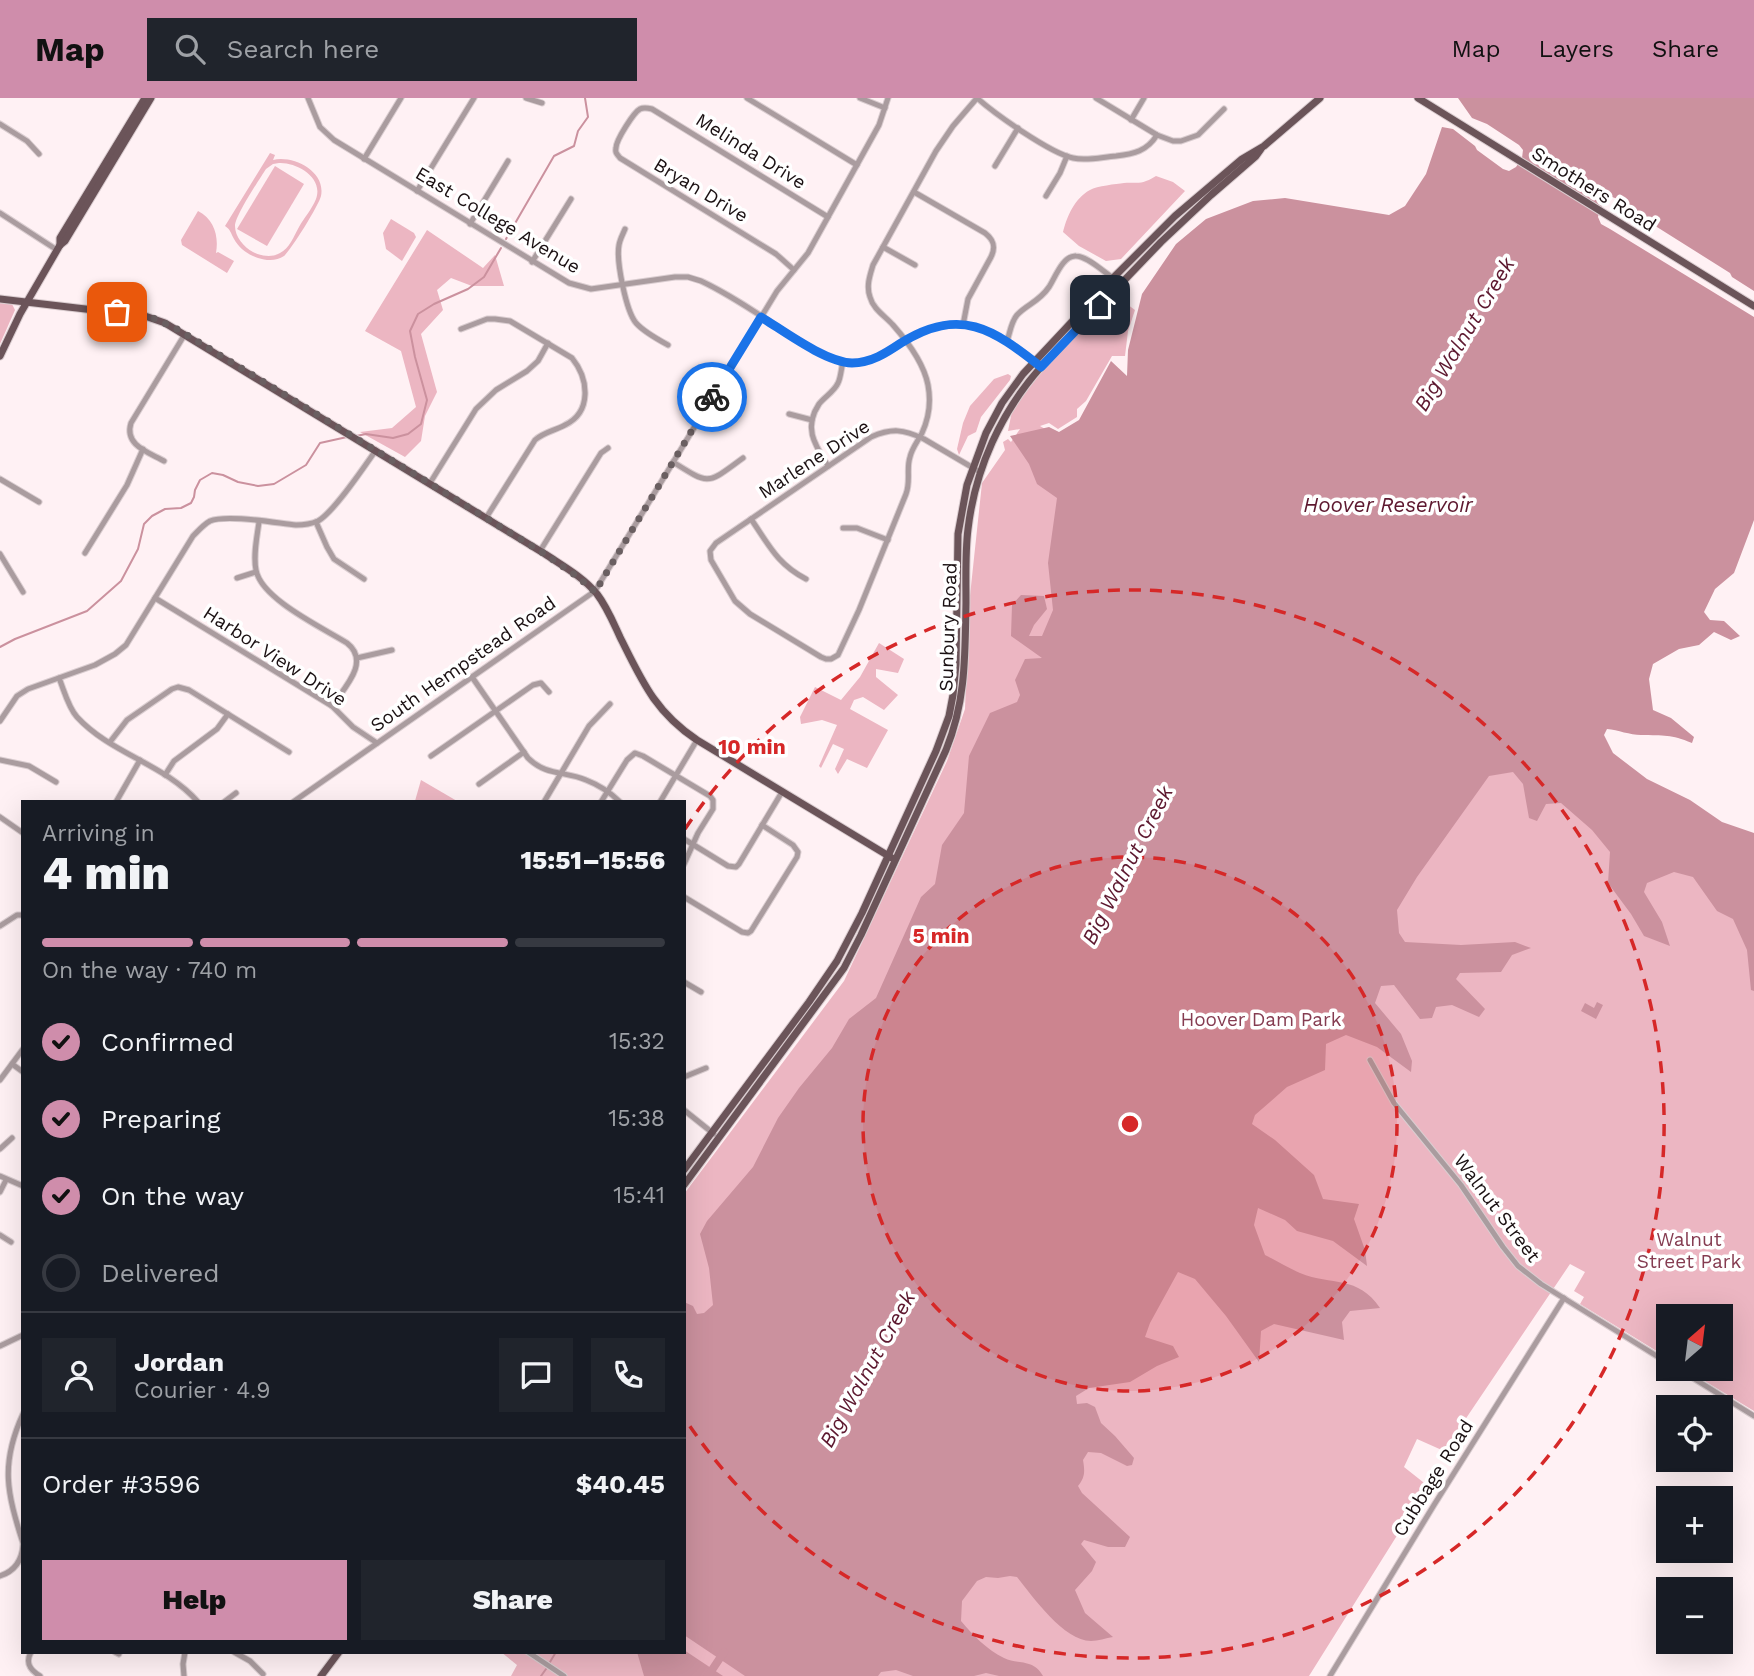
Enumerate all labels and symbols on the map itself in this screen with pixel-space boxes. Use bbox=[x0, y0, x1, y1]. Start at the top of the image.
street label: Melinda Drive bbox=[692, 108, 810, 194]
street label: Smothers Road bbox=[1528, 142, 1660, 236]
street label: Bryan Drive bbox=[650, 153, 752, 227]
street label: East College Avenue bbox=[411, 162, 585, 278]
water label: Big Walnut Creek bbox=[1408, 252, 1520, 415]
pin bbox=[1070, 275, 1130, 335]
pin bbox=[87, 282, 147, 342]
courier bbox=[677, 362, 747, 432]
street label: Marlene Drive bbox=[754, 415, 874, 503]
water label: Hoover Reservoir bbox=[1303, 492, 1474, 517]
street label: Sunbury Road bbox=[934, 562, 962, 692]
street label: South Hempstead Road bbox=[366, 591, 560, 737]
street label: Harbor View Drive bbox=[199, 601, 351, 711]
text: 10 min bbox=[718, 734, 786, 759]
water label: Big Walnut Creek bbox=[1076, 781, 1178, 949]
text: 5 min bbox=[912, 923, 970, 948]
park label: Hoover Dam Park bbox=[1180, 1008, 1342, 1031]
centre of rings bbox=[1118, 1112, 1142, 1136]
street label: Walnut Street bbox=[1449, 1149, 1545, 1267]
park label: Walnut Street Park bbox=[1637, 1228, 1741, 1273]
water label: Big Walnut Creek bbox=[814, 1286, 921, 1452]
north arrow bbox=[1656, 1304, 1732, 1381]
street label: Cubbage Road bbox=[1388, 1415, 1478, 1541]

